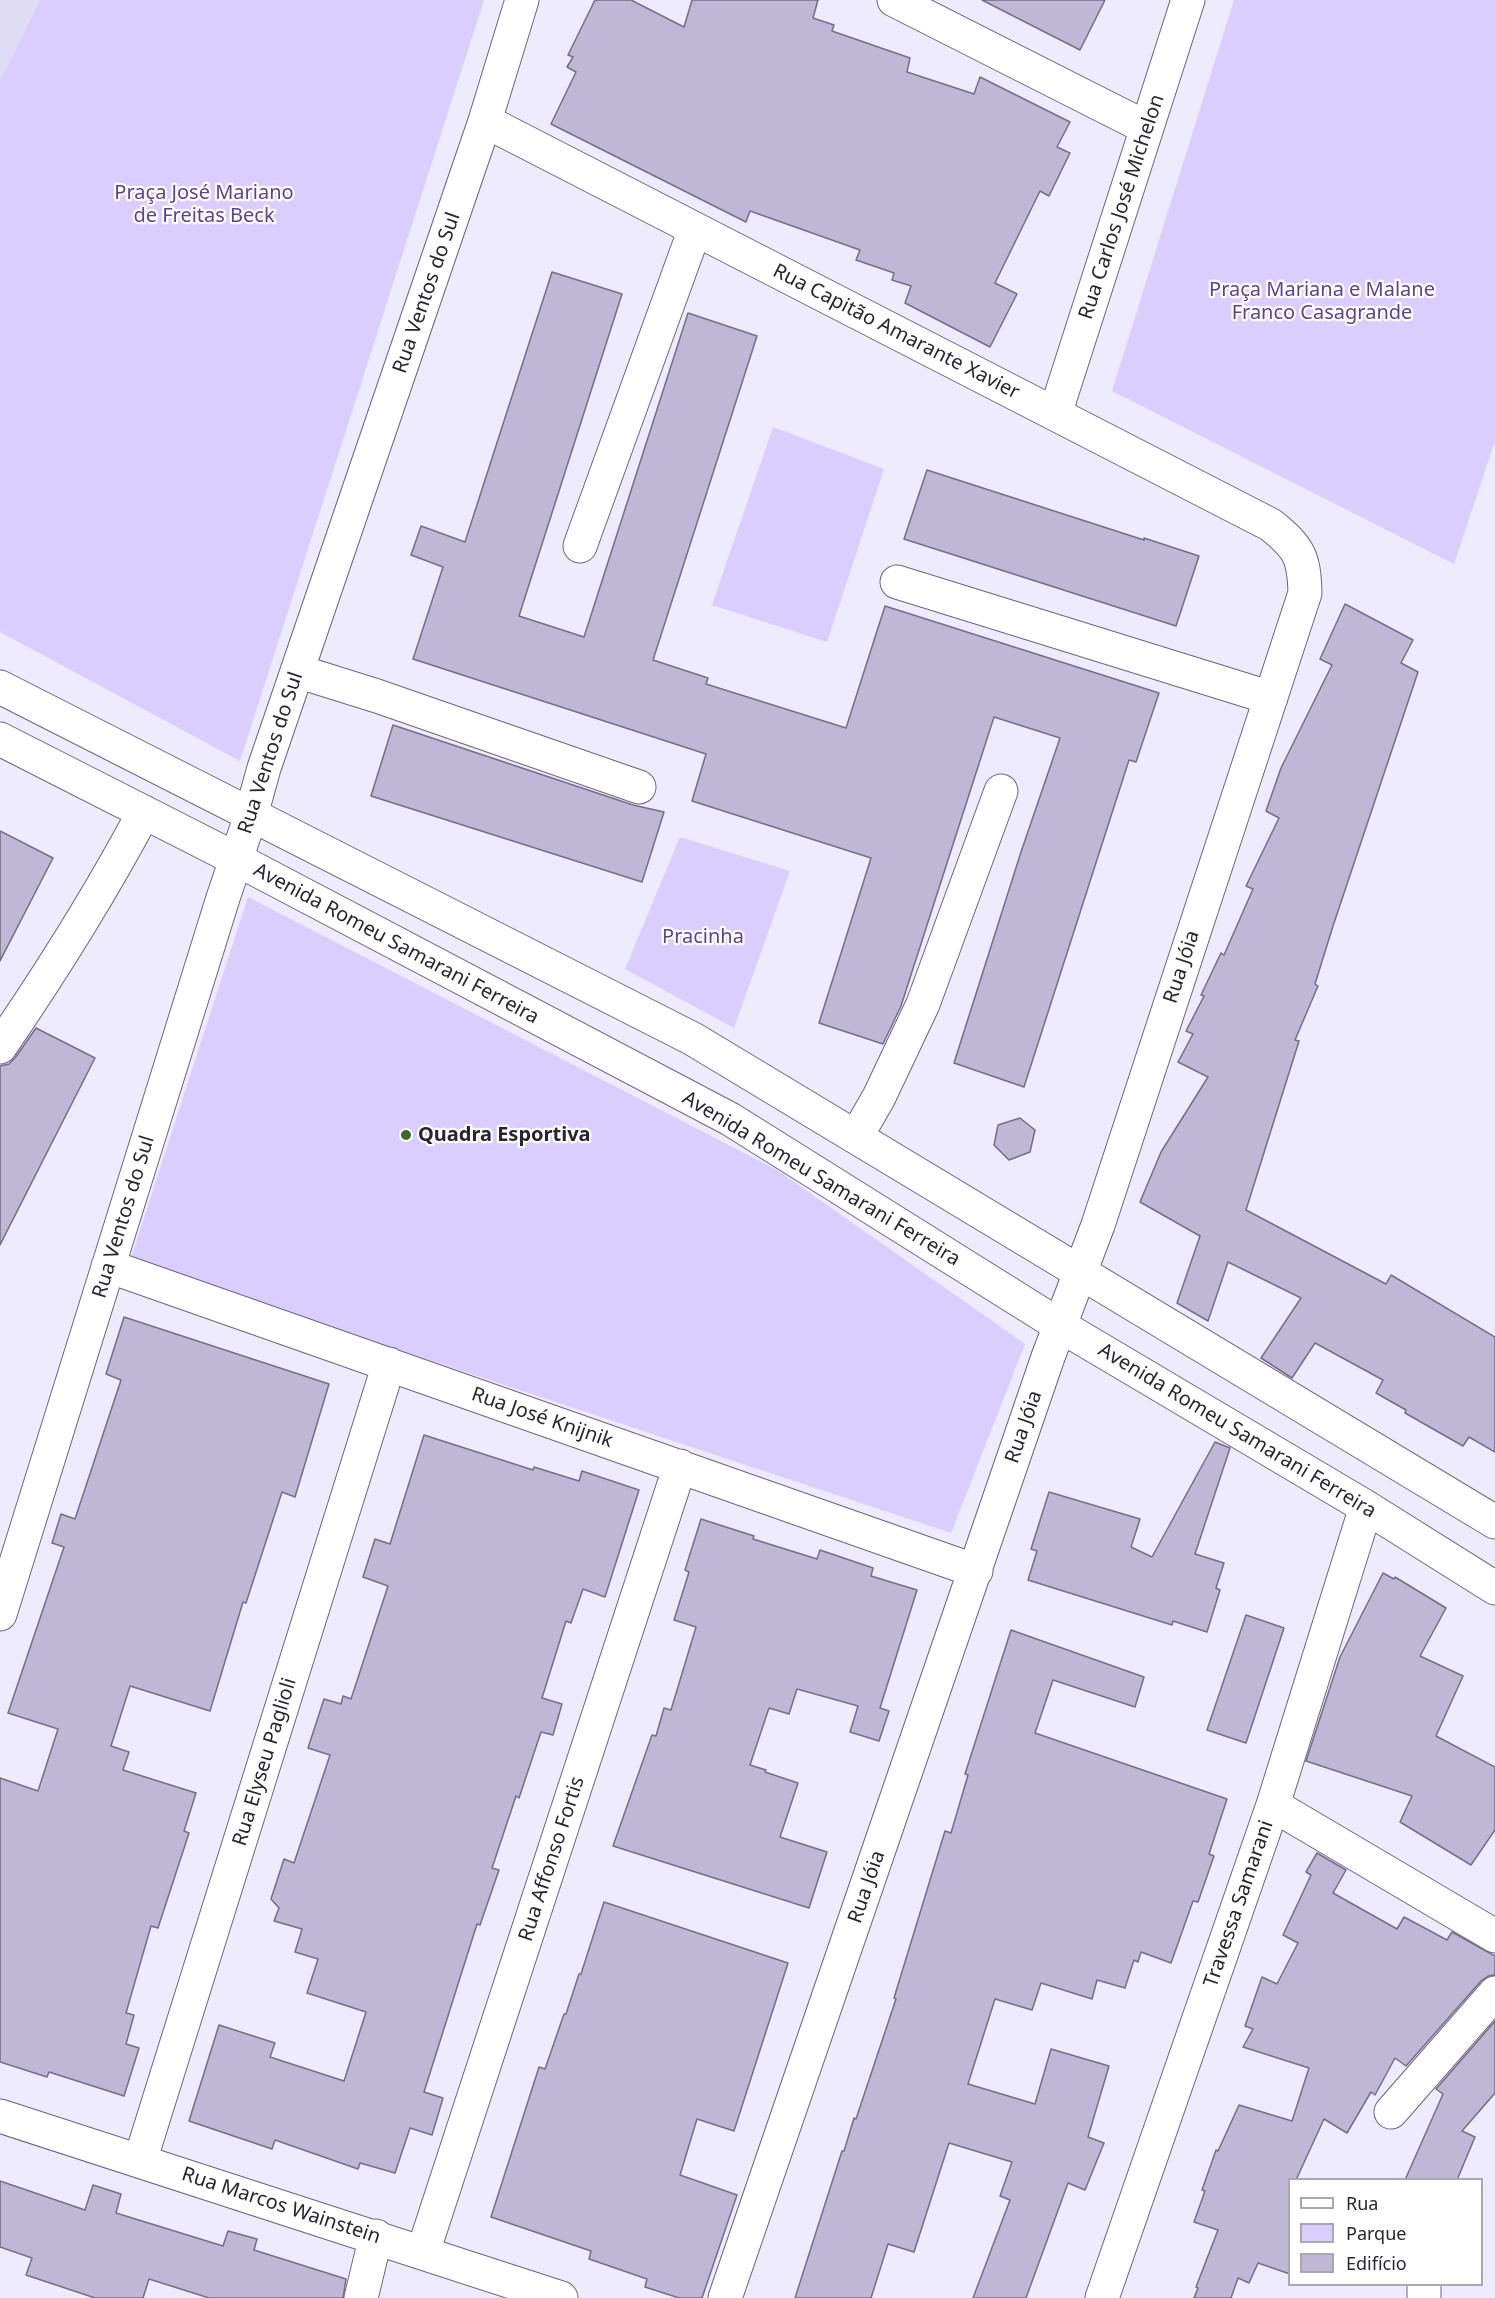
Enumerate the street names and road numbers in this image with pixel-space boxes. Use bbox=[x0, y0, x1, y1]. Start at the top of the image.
street label: Rua Carlos José Michelon bbox=[1074, 91, 1170, 323]
street label: Rua Ventos do Sul bbox=[388, 209, 466, 377]
street label: Rua Capitão Amarante Xavier bbox=[769, 259, 1023, 405]
street label: Rua Ventos do Sul bbox=[234, 669, 308, 837]
street label: Avenida Romeu Samarani Ferreira bbox=[249, 858, 543, 1030]
street label: Rua Jóia bbox=[1159, 928, 1205, 1006]
street label: Avenida Romeu Samarani Ferreira bbox=[678, 1086, 964, 1272]
street label: Rua Ventos do Sul bbox=[88, 1133, 160, 1301]
street label: Avenida Romeu Samarani Ferreira bbox=[1094, 1338, 1380, 1524]
street label: Rua José Knijnik bbox=[468, 1383, 616, 1453]
street label: Rua Jóia bbox=[1000, 1388, 1048, 1466]
street label: Rua Elyseu Paglioli bbox=[228, 1675, 302, 1849]
street label: Rua Affonso Fortis bbox=[514, 1774, 590, 1944]
street label: Travessa Samarani bbox=[1199, 1817, 1279, 1991]
street label: Rua Jóia bbox=[843, 1848, 891, 1926]
street label: Rua Marcos Wainstein bbox=[179, 2163, 383, 2249]

